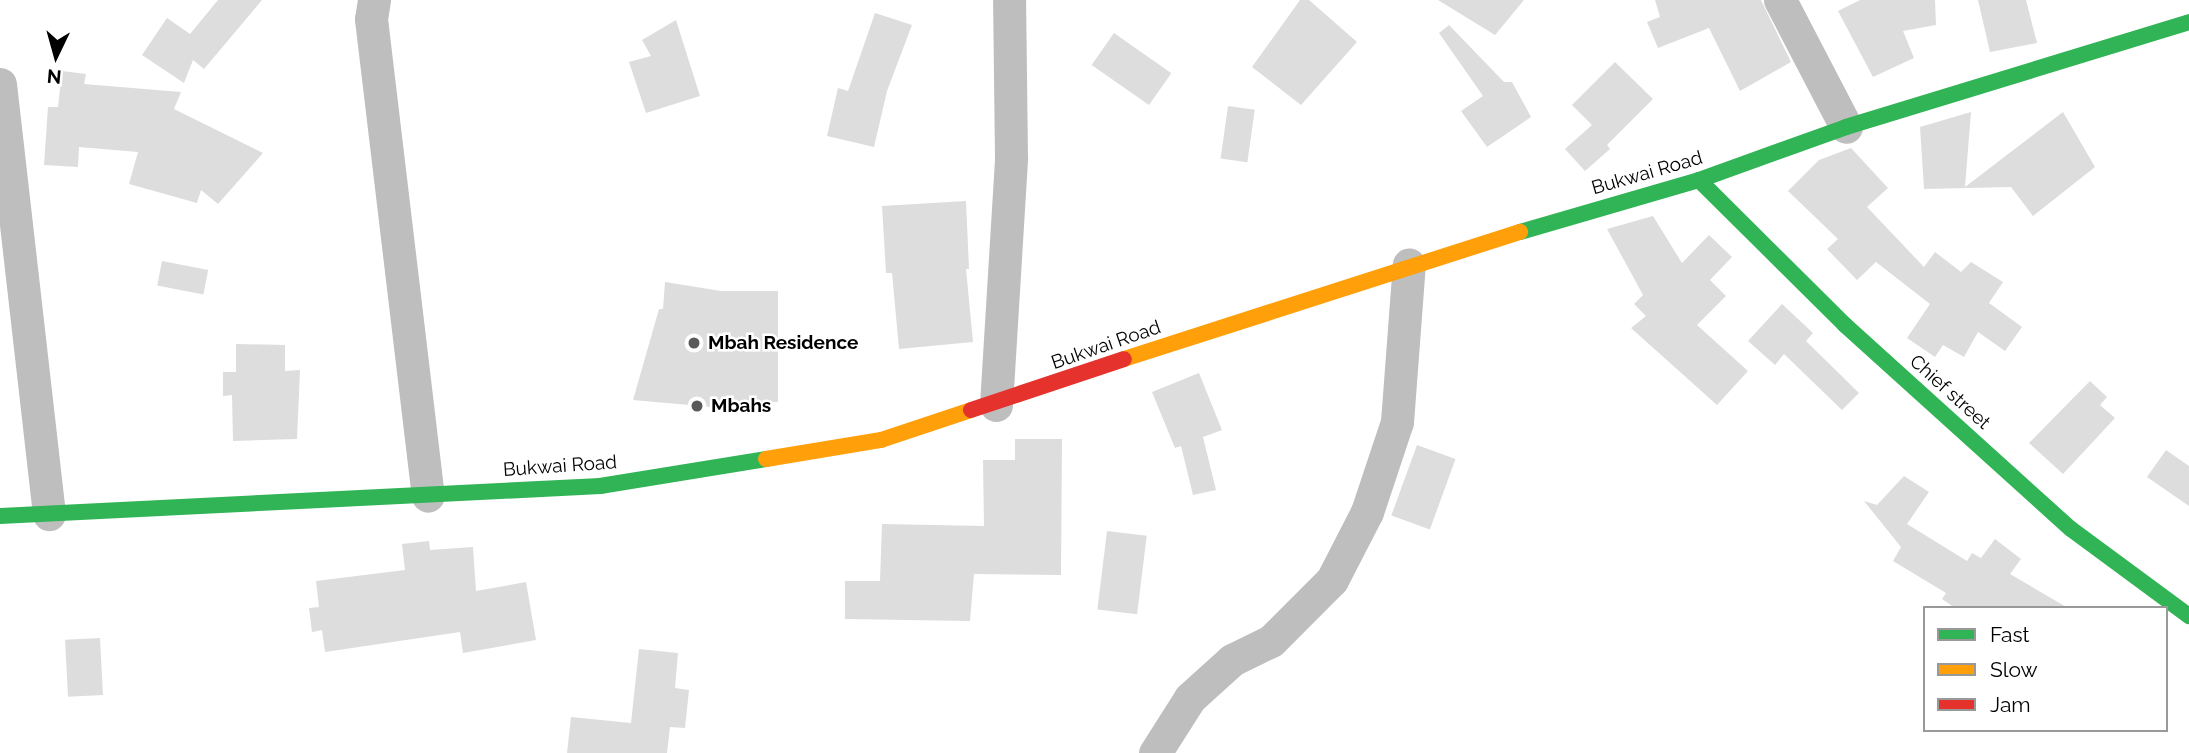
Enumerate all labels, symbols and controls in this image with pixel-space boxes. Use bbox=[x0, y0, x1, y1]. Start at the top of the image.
north arrow bbox=[21, 21, 91, 91]
text: N bbox=[46, 65, 62, 89]
street label: Bukwai Road bbox=[1589, 146, 1705, 200]
street label: Bukwai Road bbox=[1048, 316, 1164, 374]
place label: Mbah Residence bbox=[708, 332, 858, 354]
marker: Mbah Residence bbox=[686, 335, 702, 351]
street label: Chief street bbox=[1905, 350, 1995, 434]
place label: Mbahs bbox=[711, 395, 771, 417]
marker: Mbahs bbox=[689, 398, 705, 414]
street label: Bukwai Road bbox=[502, 451, 618, 481]
legend bbox=[1923, 606, 2168, 732]
text: Fast bbox=[1990, 622, 2030, 647]
text: Slow bbox=[1990, 657, 2038, 682]
text: Jam bbox=[1990, 692, 2031, 717]

